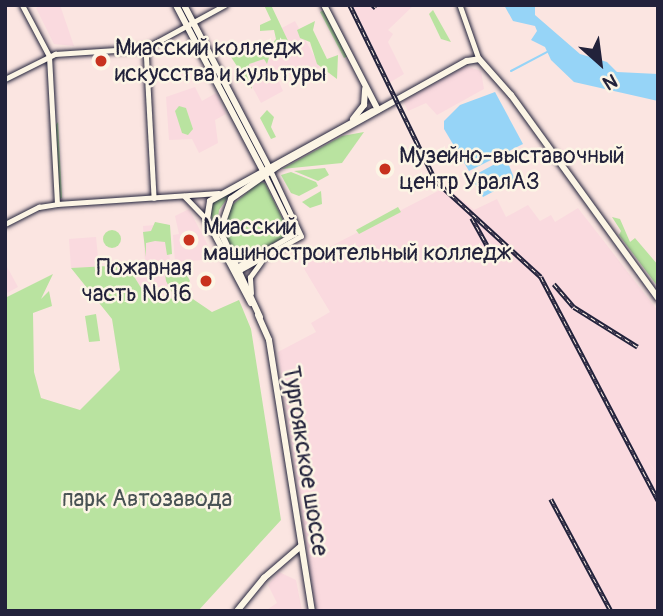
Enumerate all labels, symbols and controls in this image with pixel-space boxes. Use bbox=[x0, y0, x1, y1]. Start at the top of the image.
north arrow bbox=[565, 28, 635, 98]
place label: Миасский колледж искусства и культуры bbox=[115, 34, 327, 88]
marker: Миасский колледж искусства и культуры bbox=[93, 53, 109, 69]
text: N bbox=[599, 68, 621, 95]
place label: Музейно-выставочный центр УралАЗ bbox=[399, 142, 625, 196]
marker: Музейно-выставочный центр УралАЗ bbox=[377, 161, 393, 177]
place label: Миасский машиностроительный колледж bbox=[203, 213, 511, 267]
marker: Миасский машиностроительный колледж bbox=[181, 232, 197, 248]
place label: Пожарная часть №16 bbox=[81, 254, 192, 308]
marker: Пожарная часть №16 bbox=[198, 273, 214, 289]
street label: Тургоякское шоссе bbox=[276, 364, 334, 558]
park label: парк Автозавода bbox=[62, 485, 232, 513]

